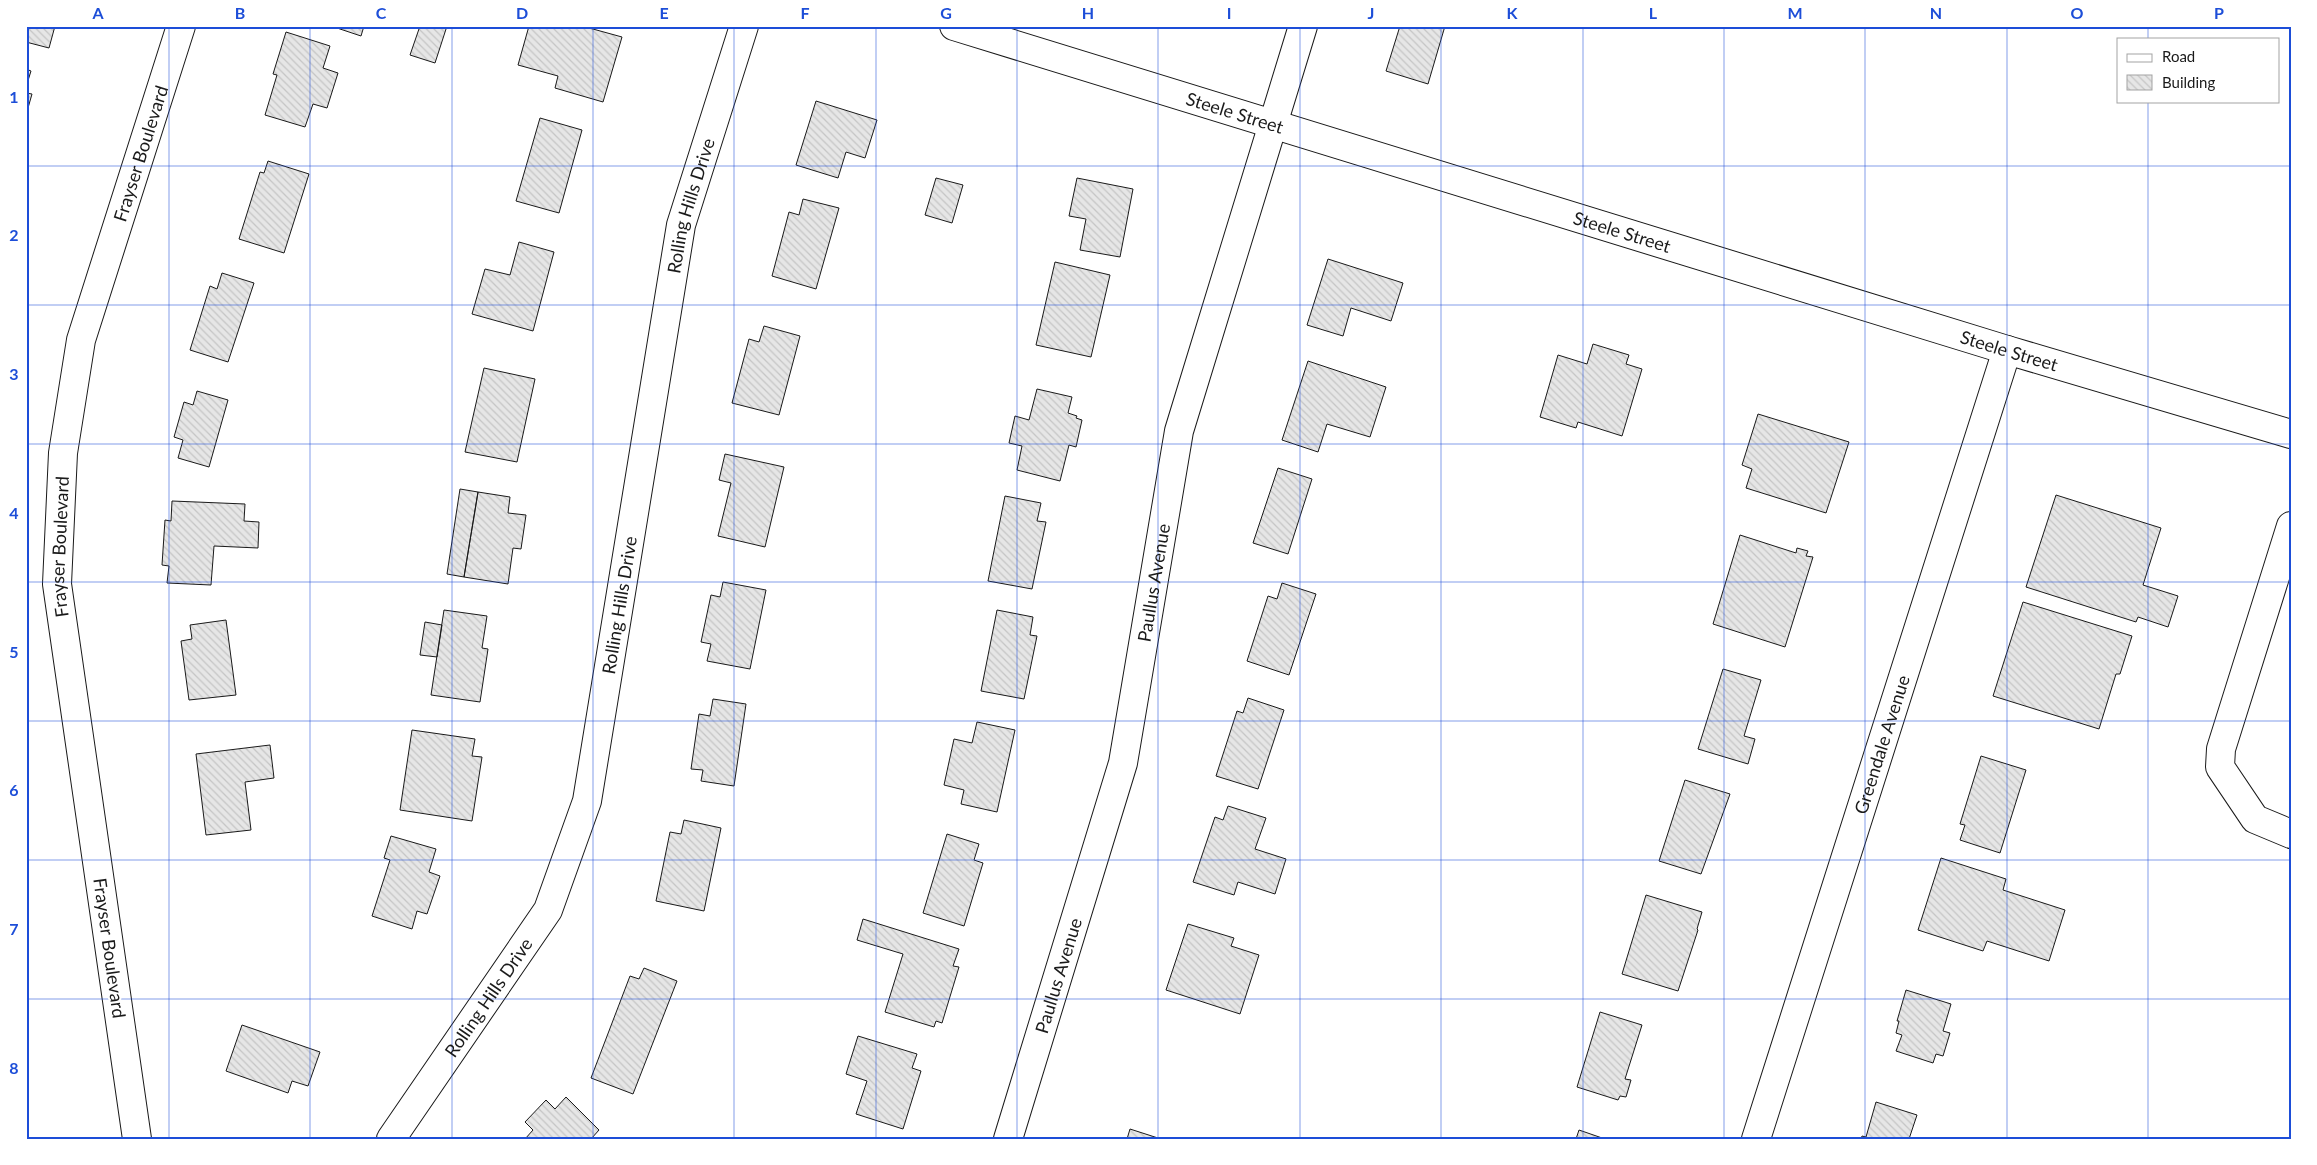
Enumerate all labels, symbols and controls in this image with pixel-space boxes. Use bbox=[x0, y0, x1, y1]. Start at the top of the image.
text: A bbox=[91, 3, 104, 22]
text: B bbox=[235, 3, 245, 22]
text: C bbox=[376, 3, 387, 22]
text: D bbox=[516, 3, 528, 22]
text: E bbox=[659, 3, 669, 22]
text: F bbox=[800, 3, 810, 22]
text: G bbox=[940, 3, 952, 22]
text: H bbox=[1082, 3, 1094, 22]
text: I bbox=[1227, 3, 1231, 22]
text: J bbox=[1368, 3, 1374, 22]
text: K bbox=[1507, 3, 1519, 22]
text: L bbox=[1649, 3, 1658, 22]
text: M bbox=[1787, 3, 1803, 22]
text: N bbox=[1930, 3, 1942, 22]
text: O bbox=[2071, 3, 2084, 22]
text: P bbox=[2214, 3, 2224, 22]
legend bbox=[2117, 38, 2280, 102]
text: Road bbox=[2162, 47, 2195, 65]
text: Building bbox=[2162, 73, 2215, 91]
street label: Frayser Boulevard bbox=[108, 83, 172, 224]
text: 1 bbox=[9, 87, 19, 106]
street label: Steele Street bbox=[1184, 87, 1287, 138]
street label: Rolling Hills Drive bbox=[662, 135, 719, 275]
street label: Steele Street bbox=[1571, 206, 1674, 257]
text: 2 bbox=[9, 225, 19, 244]
street label: Steele Street bbox=[1958, 325, 2061, 376]
text: 3 bbox=[9, 364, 19, 383]
street label: Frayser Boulevard bbox=[46, 476, 73, 619]
text: 4 bbox=[9, 503, 19, 522]
street label: Paullus Avenue bbox=[1133, 522, 1174, 644]
street label: Rolling Hills Drive bbox=[597, 534, 641, 676]
text: 5 bbox=[9, 642, 19, 661]
street label: Greendale Avenue bbox=[1849, 672, 1914, 817]
text: 6 bbox=[9, 780, 19, 799]
street label: Frayser Boulevard bbox=[89, 876, 131, 1020]
street label: Paullus Avenue bbox=[1030, 915, 1086, 1036]
text: 7 bbox=[9, 919, 19, 938]
street label: Rolling Hills Drive bbox=[440, 933, 537, 1061]
text: 8 bbox=[9, 1058, 19, 1077]

